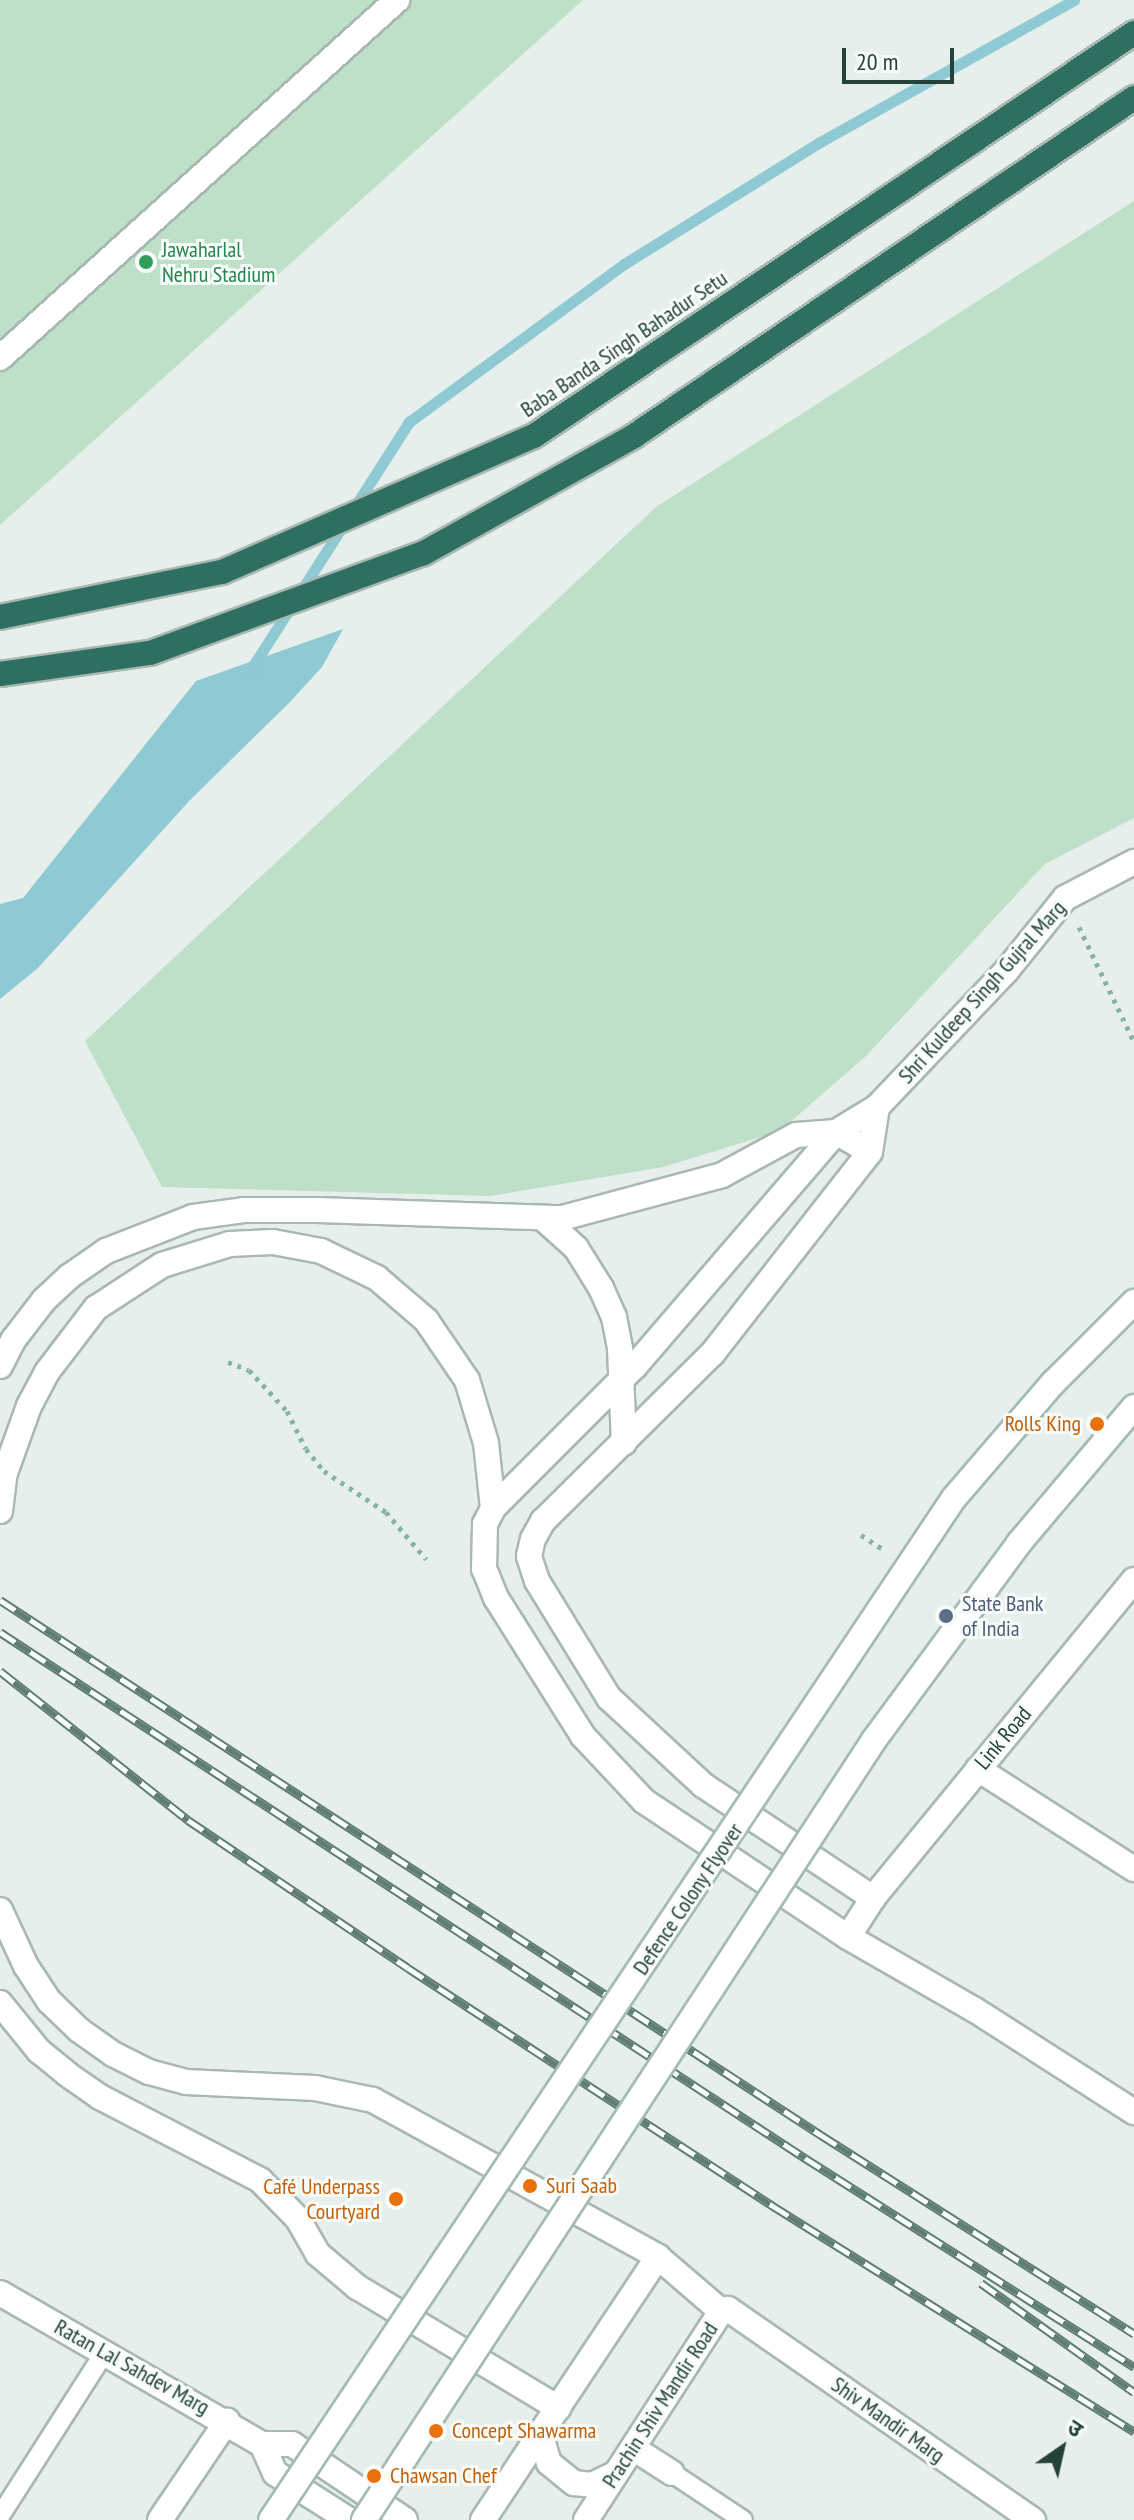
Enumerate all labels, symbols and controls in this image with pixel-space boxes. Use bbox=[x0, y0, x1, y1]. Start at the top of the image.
scale bar bbox=[846, 32, 958, 82]
text: 20 m bbox=[856, 46, 898, 77]
place label: Jawaharlal Nehru Stadium bbox=[162, 236, 275, 288]
marker: Jawaharlal Nehru Stadium bbox=[137, 253, 155, 271]
street label: Baba Banda Singh Bahadur Setu bbox=[516, 265, 732, 423]
street label: Shri Kuldeep Singh Gujral Marg bbox=[893, 895, 1071, 1089]
place label: Rolls King bbox=[1005, 1411, 1081, 1437]
marker: Rolls King bbox=[1088, 1415, 1106, 1433]
place label: State Bank of India bbox=[962, 1590, 1043, 1642]
marker: State Bank of India bbox=[937, 1607, 955, 1625]
street label: Link Road bbox=[969, 1701, 1037, 1775]
street label: Defence Colony Flyover bbox=[627, 1818, 749, 1980]
place label: Café Underpass Courtyard bbox=[263, 2173, 380, 2224]
place label: Suri Saab bbox=[546, 2173, 617, 2199]
marker: Suri Saab bbox=[521, 2177, 539, 2195]
marker: Café Underpass Courtyard bbox=[387, 2190, 405, 2208]
street label: Ratan Lal Sahdev Marg bbox=[50, 2313, 214, 2421]
street label: Prachin Shiv Mandir Road bbox=[596, 2317, 724, 2493]
street label: Shiv Mandir Marg bbox=[826, 2371, 950, 2469]
north arrow bbox=[1022, 2408, 1102, 2488]
text: उ bbox=[1062, 2413, 1089, 2443]
place label: Concept Shawarma bbox=[452, 2418, 596, 2444]
marker: Concept Shawarma bbox=[427, 2422, 445, 2440]
place label: Chawsan Chef bbox=[390, 2463, 497, 2489]
marker: Chawsan Chef bbox=[365, 2467, 383, 2485]

